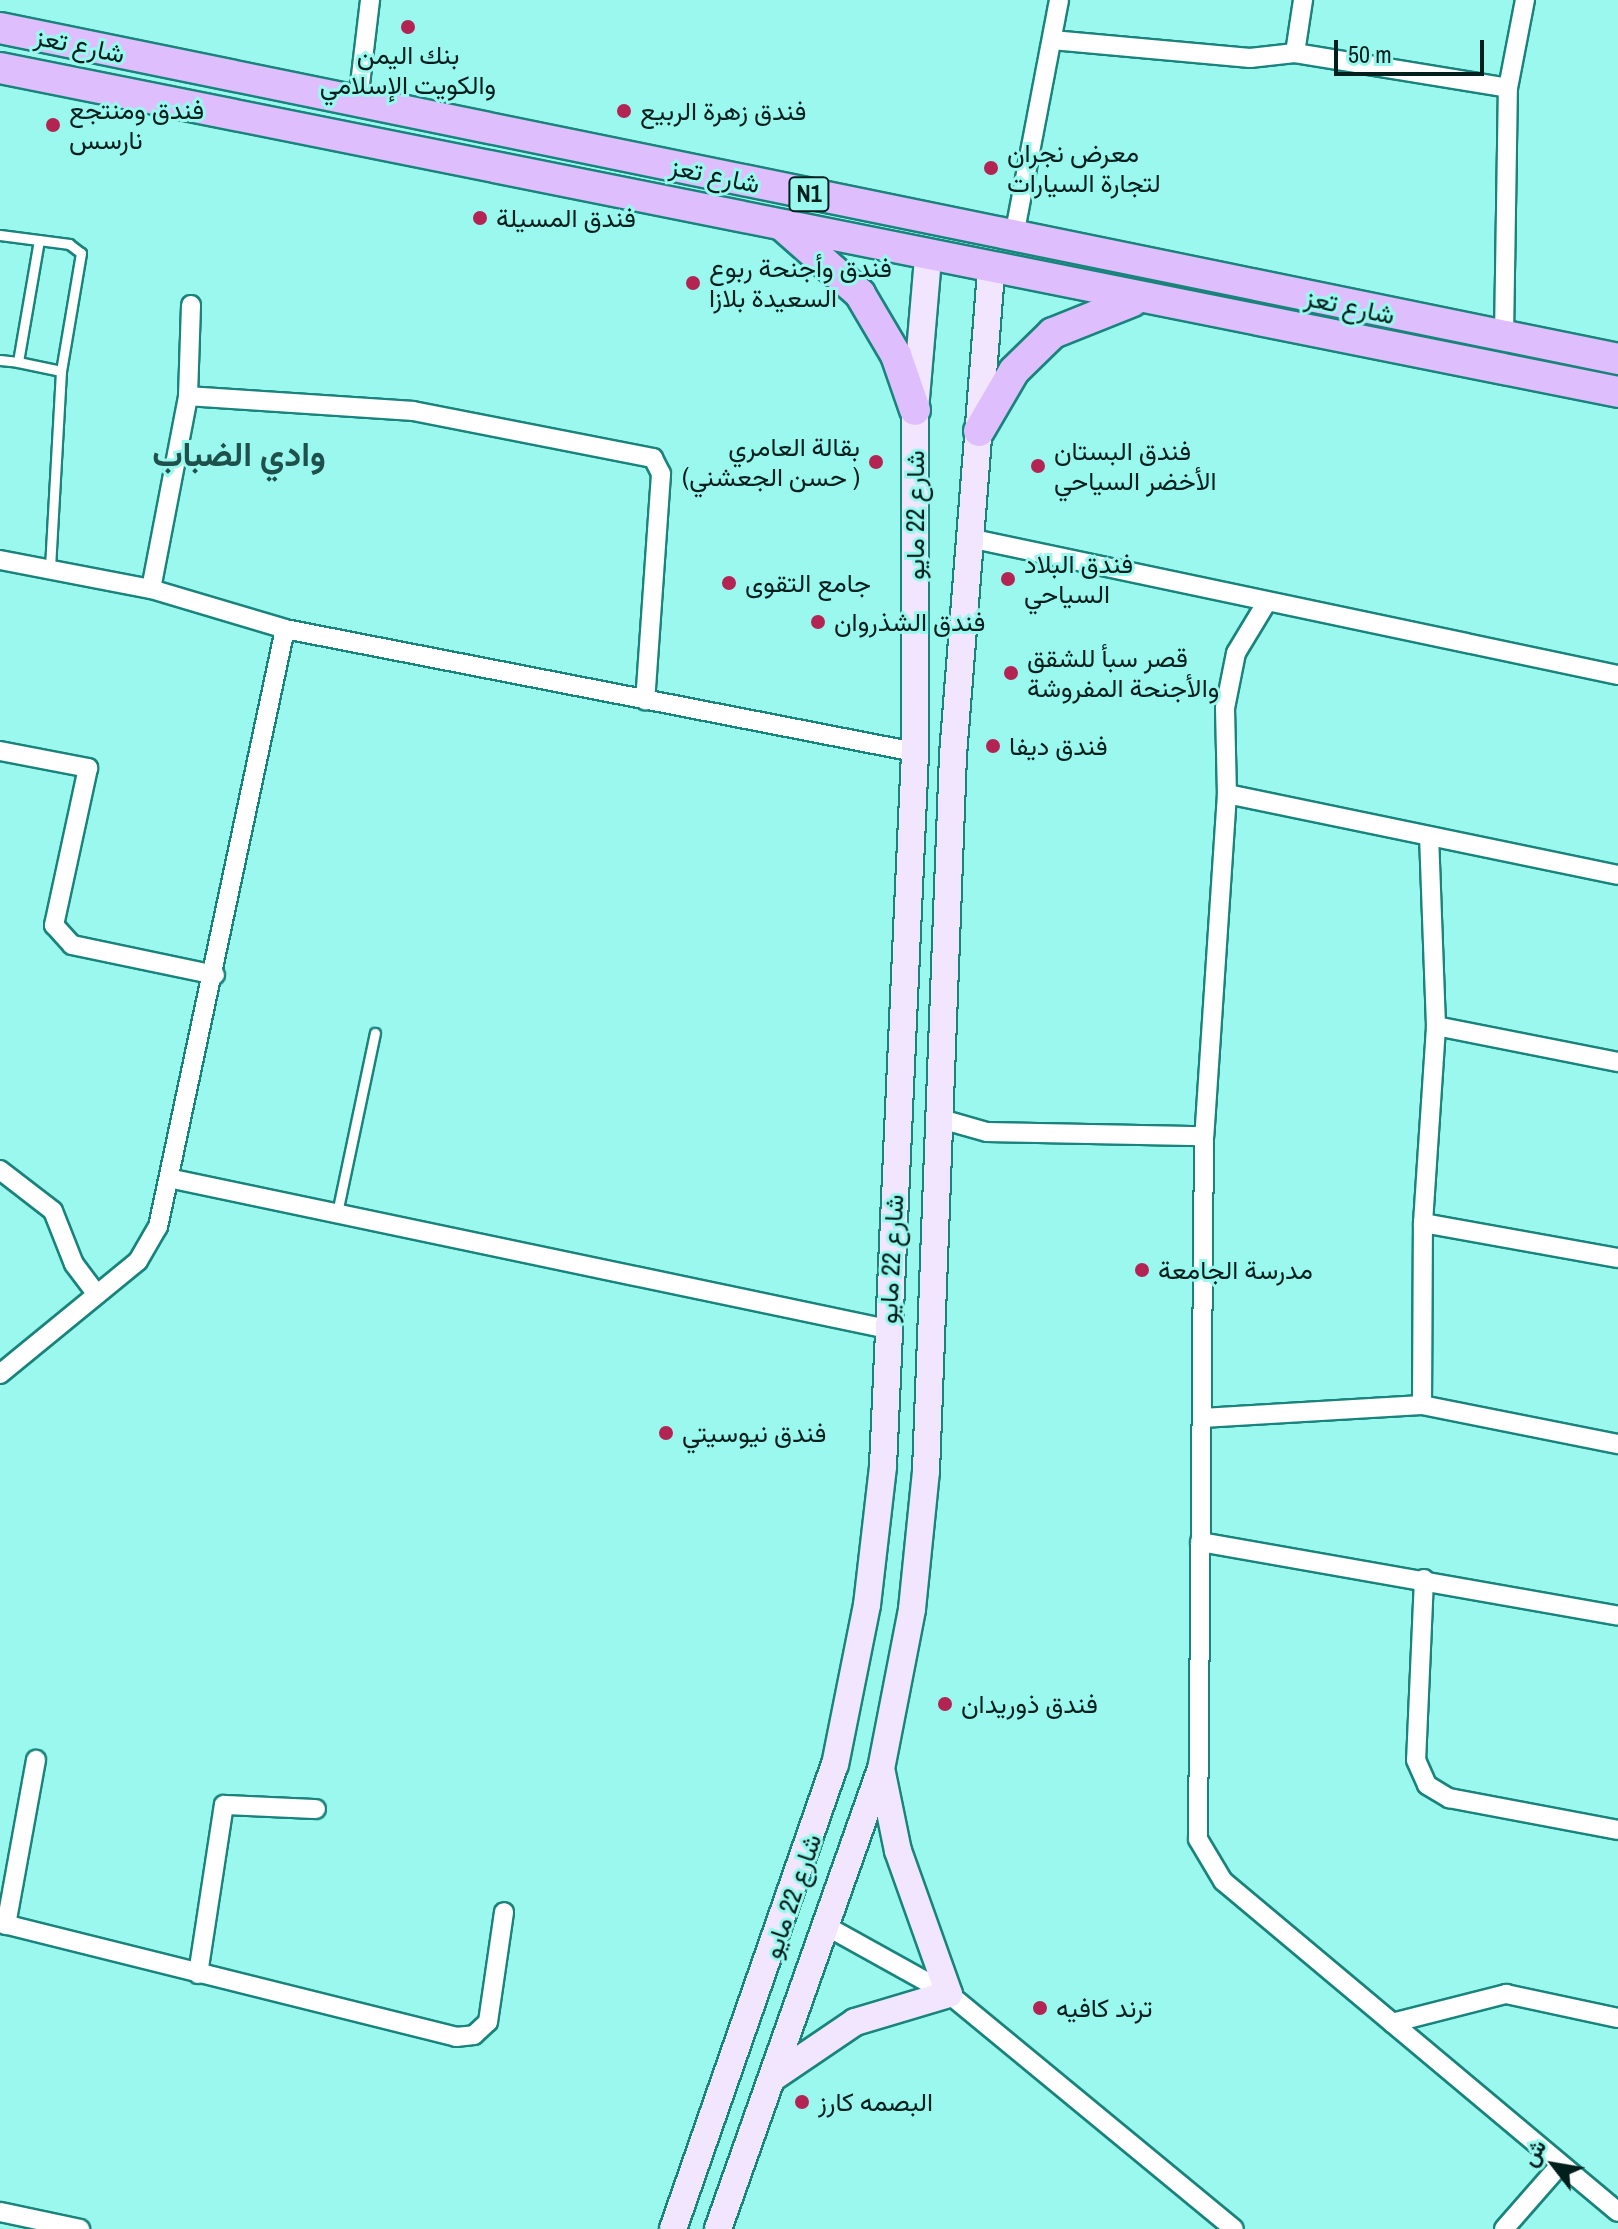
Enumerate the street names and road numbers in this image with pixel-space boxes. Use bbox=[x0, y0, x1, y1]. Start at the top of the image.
street label: شارع تعز bbox=[32, 20, 128, 70]
street label: شارع تعز bbox=[667, 150, 763, 200]
road number: N1 bbox=[787, 174, 831, 214]
street label: شارع تعز bbox=[1302, 281, 1398, 331]
street label: شارع 22 مايو bbox=[899, 450, 931, 580]
street label: شارع 22 مايو bbox=[872, 1193, 910, 1325]
street label: شارع 22 مايو bbox=[756, 1830, 828, 1962]

